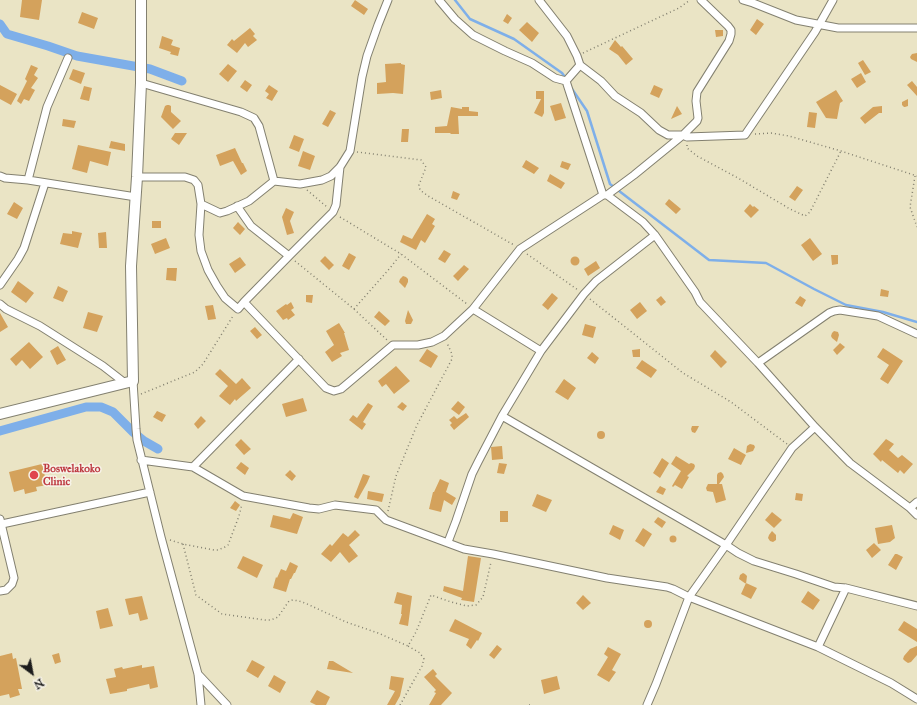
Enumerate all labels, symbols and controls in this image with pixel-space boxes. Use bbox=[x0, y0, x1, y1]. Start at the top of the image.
place label: Boswelakoko Clinic bbox=[43, 462, 100, 488]
marker: Boswelakoko Clinic bbox=[28, 469, 40, 481]
north arrow bbox=[12, 653, 52, 693]
text: N bbox=[31, 676, 46, 692]

